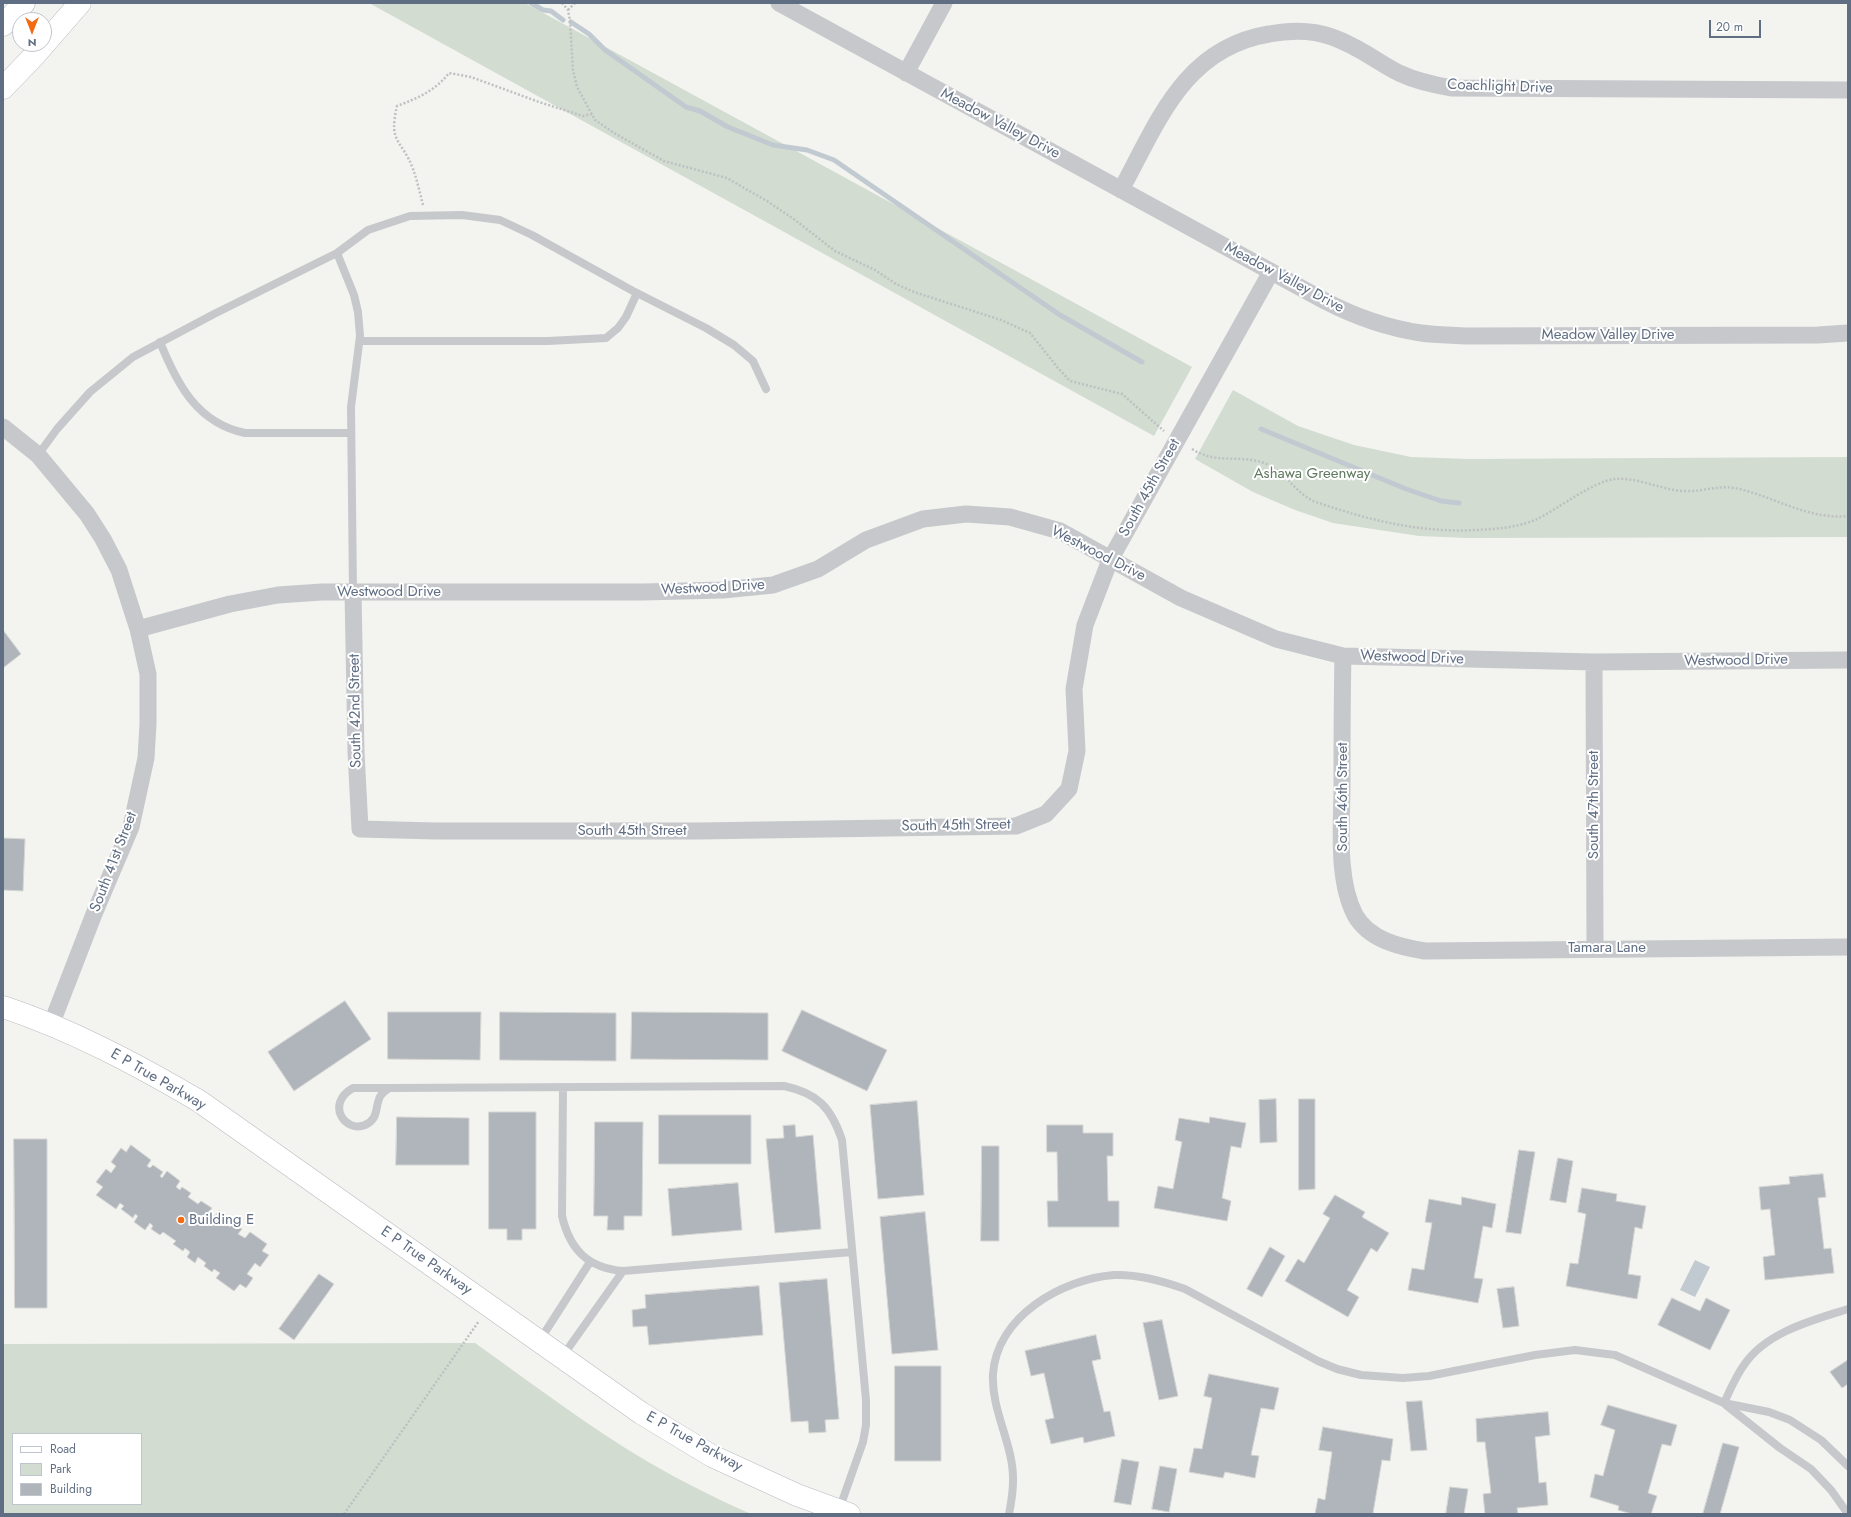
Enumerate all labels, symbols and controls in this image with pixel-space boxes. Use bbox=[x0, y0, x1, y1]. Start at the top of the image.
north arrow bbox=[12, 12, 52, 52]
scale bar bbox=[1711, 12, 1763, 38]
text: 20 m bbox=[1716, 18, 1743, 36]
text: N bbox=[28, 35, 36, 51]
street label: Coachlight Drive bbox=[1447, 76, 1553, 98]
street label: Meadow Valley Drive bbox=[937, 85, 1063, 163]
street label: Meadow Valley Drive bbox=[1221, 239, 1347, 317]
street label: Meadow Valley Drive bbox=[1542, 326, 1674, 344]
street label: South 45th Street bbox=[1116, 436, 1184, 540]
park label: Ashawa Greenway bbox=[1254, 465, 1370, 483]
street label: Westwood Drive bbox=[1048, 522, 1148, 586]
street label: Westwood Drive bbox=[661, 576, 765, 600]
street label: Westwood Drive bbox=[337, 583, 441, 601]
street label: Westwood Drive bbox=[1360, 647, 1464, 669]
street label: Westwood Drive bbox=[1684, 651, 1788, 671]
street label: South 42nd Street bbox=[346, 654, 366, 768]
street label: South 46th Street bbox=[1334, 742, 1352, 852]
street label: South 47th Street bbox=[1585, 751, 1603, 859]
street label: South 41st Street bbox=[87, 809, 141, 915]
street label: South 45th Street bbox=[901, 816, 1011, 836]
street label: South 45th Street bbox=[577, 822, 687, 840]
street label: Tamara Lane bbox=[1568, 939, 1646, 957]
street label: E P True Parkway bbox=[107, 1045, 209, 1115]
place label: Building E bbox=[189, 1211, 254, 1229]
marker: Building E bbox=[176, 1215, 186, 1225]
street label: E P True Parkway bbox=[377, 1223, 475, 1299]
street label: E P True Parkway bbox=[643, 1408, 745, 1476]
legend bbox=[12, 1433, 142, 1505]
text: Road bbox=[50, 1440, 76, 1458]
text: Park bbox=[50, 1460, 71, 1478]
text: Building bbox=[50, 1480, 92, 1498]

